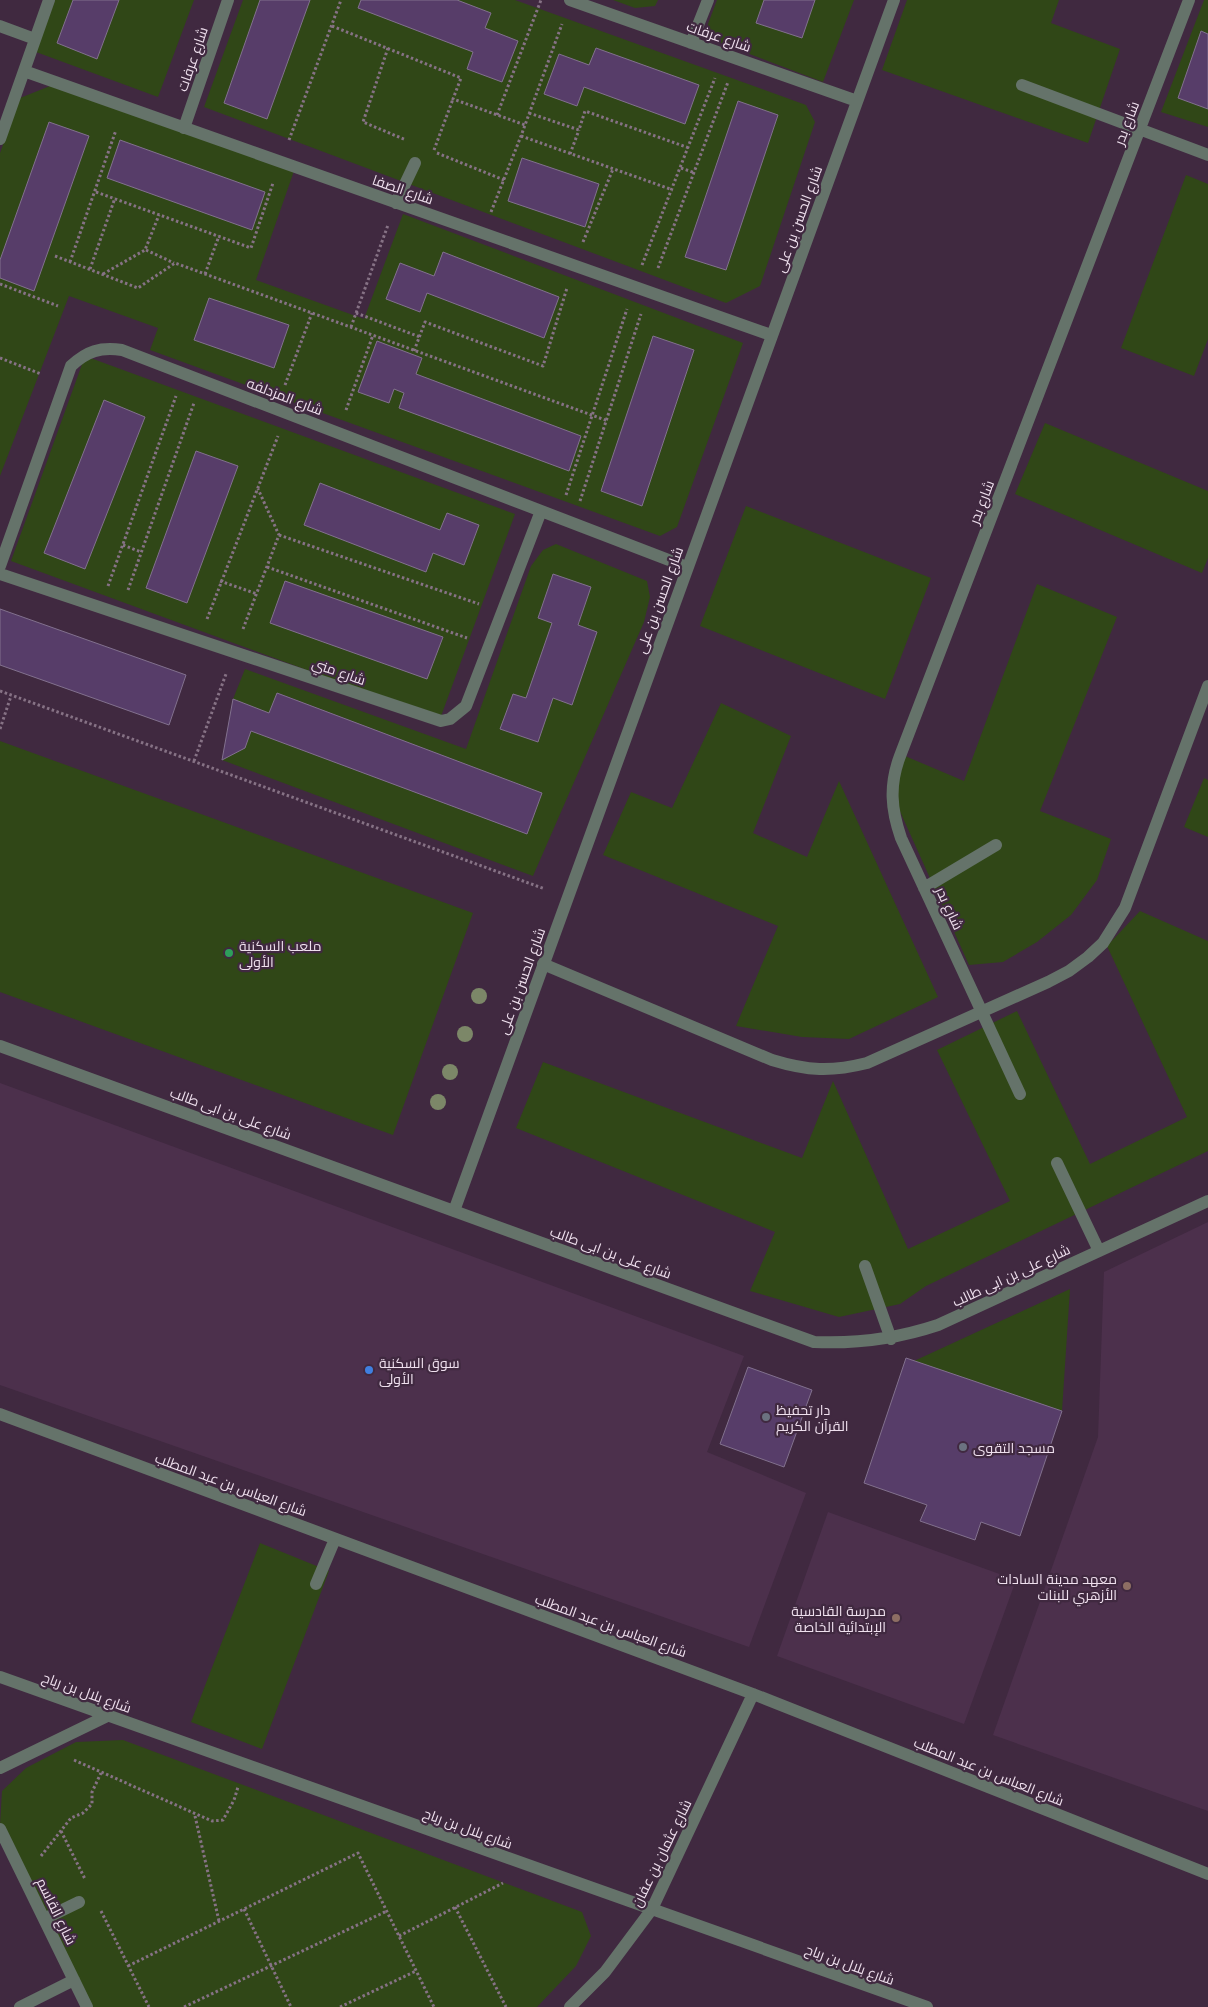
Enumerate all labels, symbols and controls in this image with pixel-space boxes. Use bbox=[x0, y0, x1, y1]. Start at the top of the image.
street label: شارع عرفات bbox=[684, 16, 754, 56]
street label: شارع عرفات bbox=[172, 24, 212, 94]
street label: شارع بدر bbox=[1109, 98, 1143, 149]
street label: شارع الحسن بن على bbox=[770, 163, 826, 275]
street label: شارع الصفا bbox=[370, 170, 436, 208]
street label: شارع المزدلفه bbox=[244, 373, 326, 419]
street label: شارع بدر bbox=[964, 477, 998, 528]
street label: شارع الحسن بن على bbox=[631, 544, 687, 656]
street label: شارع مني bbox=[309, 653, 368, 692]
street label: شارع بدر bbox=[931, 882, 968, 933]
street label: شارع الحسن بن على bbox=[493, 925, 549, 1037]
place label: ملعب السكنية الأولى bbox=[239, 936, 321, 971]
marker: ملعب السكنية الأولى bbox=[223, 947, 235, 959]
street label: شارع على بن ابى طالب bbox=[168, 1082, 294, 1144]
street label: شارع على بن ابى طالب bbox=[548, 1221, 674, 1283]
street label: شارع على بن ابى طالب bbox=[949, 1239, 1073, 1311]
place label: سوق السكنية الأولى bbox=[379, 1353, 460, 1388]
marker: سوق السكنية الأولى bbox=[363, 1364, 375, 1376]
place label: دار تحفيظ القرآن الكريم bbox=[776, 1400, 849, 1436]
marker: دار تحفيظ القرآن الكريم bbox=[760, 1411, 772, 1423]
place label: مسجد التقوى bbox=[973, 1438, 1055, 1457]
marker: مسجد التقوى bbox=[957, 1441, 969, 1453]
street label: شارع العباس بن عبد المطلب bbox=[153, 1448, 309, 1520]
place label: معهد مدينة السادات الأزهري للبنات bbox=[997, 1569, 1117, 1607]
marker: معهد مدينة السادات الأزهري للبنات bbox=[1121, 1580, 1133, 1592]
street label: شارع العباس بن عبد المطلب bbox=[533, 1589, 689, 1661]
place label: مدرسة القادسية الإبتدائية الخاصة bbox=[791, 1601, 886, 1636]
marker: مدرسة القادسية الإبتدائية الخاصة bbox=[890, 1612, 902, 1624]
street label: شارع بلال بن رباح bbox=[40, 1667, 134, 1717]
street label: شارع العباس بن عبد المطلب bbox=[911, 1732, 1067, 1810]
street label: شارع عثمان بن عفان bbox=[627, 1796, 695, 1910]
street label: شارع بلال بن رباح bbox=[421, 1803, 515, 1853]
street label: شارع القاسم bbox=[32, 1874, 81, 1948]
street label: شارع بلال بن رباح bbox=[803, 1939, 897, 1989]

